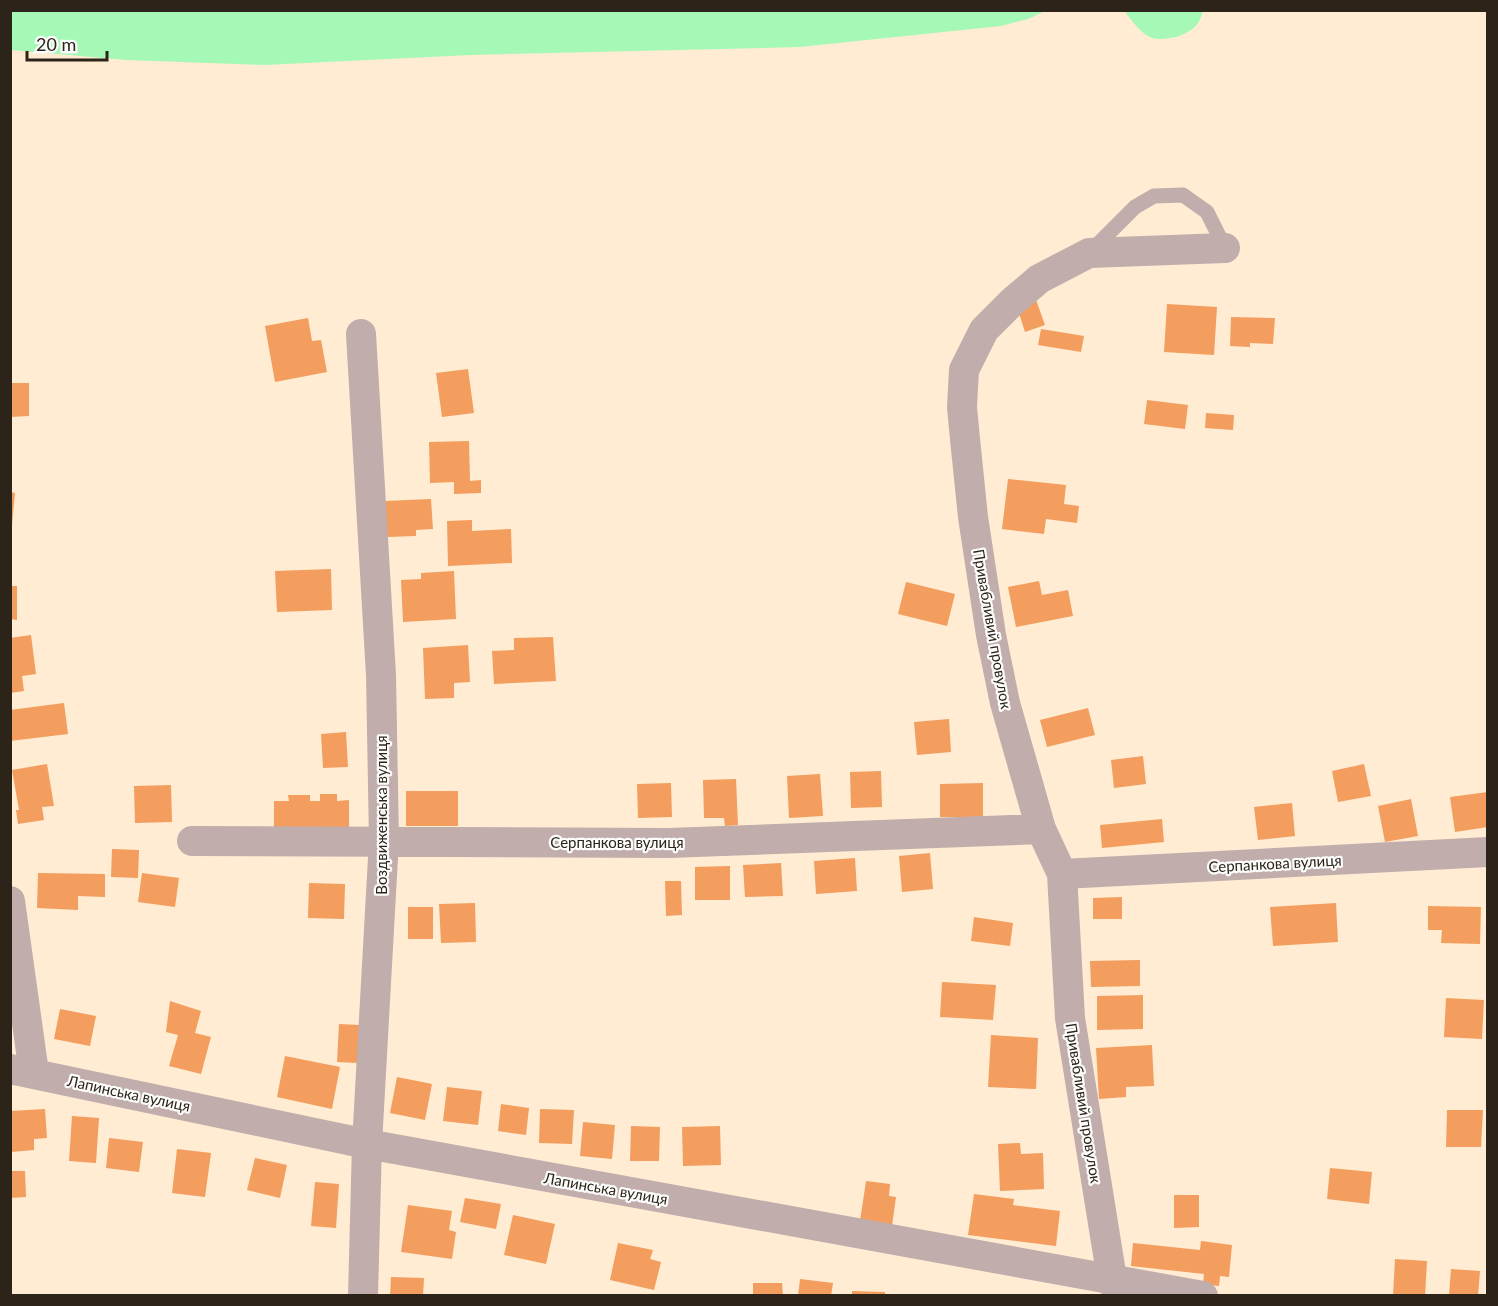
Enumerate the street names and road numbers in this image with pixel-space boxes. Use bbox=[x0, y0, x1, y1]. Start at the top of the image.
street label: Привабливий провулок bbox=[970, 548, 1016, 711]
street label: Воздвиженська вулиця bbox=[372, 735, 390, 895]
street label: Серпанкова вулиця bbox=[550, 833, 684, 851]
street label: Серпанкова вулиця bbox=[1208, 851, 1342, 875]
street label: Привабливий провулок bbox=[1062, 1022, 1106, 1185]
street label: Лапинська вулиця bbox=[65, 1071, 192, 1115]
street label: Лапинська вулиця bbox=[542, 1168, 669, 1208]

